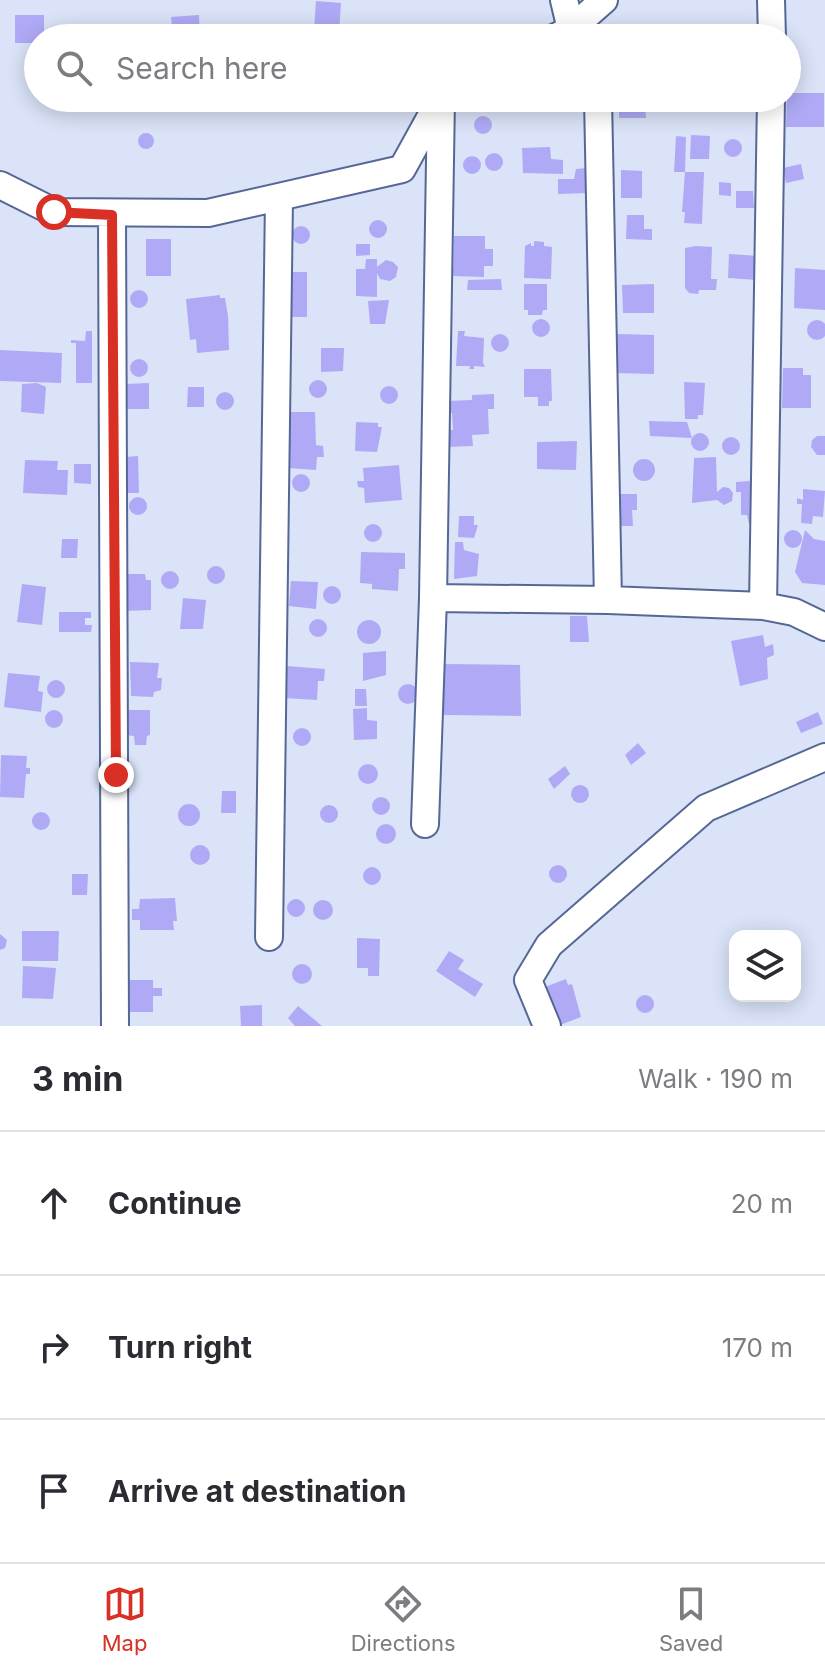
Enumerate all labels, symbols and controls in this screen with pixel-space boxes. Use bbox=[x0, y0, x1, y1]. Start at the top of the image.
search box bbox=[24, 24, 801, 112]
icon: search bbox=[52, 46, 96, 90]
text: Search here bbox=[116, 50, 288, 86]
route start bbox=[36, 194, 72, 230]
route end bbox=[98, 757, 134, 793]
map controls bbox=[729, 930, 801, 1002]
button: layers bbox=[729, 930, 801, 1002]
text: 3 min bbox=[32, 1058, 123, 1099]
text: Walk · 190 m bbox=[638, 1063, 793, 1094]
icon: ahead bbox=[32, 1181, 76, 1225]
text: Continue bbox=[108, 1185, 242, 1221]
text: 20 m bbox=[731, 1188, 793, 1219]
icon: right bbox=[32, 1325, 76, 1369]
text: Turn right bbox=[108, 1329, 252, 1365]
text: 170 m bbox=[722, 1332, 793, 1363]
icon: arrive bbox=[32, 1469, 76, 1513]
text: Arrive at destination bbox=[108, 1473, 406, 1509]
tab: Map bbox=[102, 1582, 147, 1656]
tab: Directions bbox=[351, 1582, 456, 1656]
tab: Saved bbox=[659, 1582, 723, 1656]

